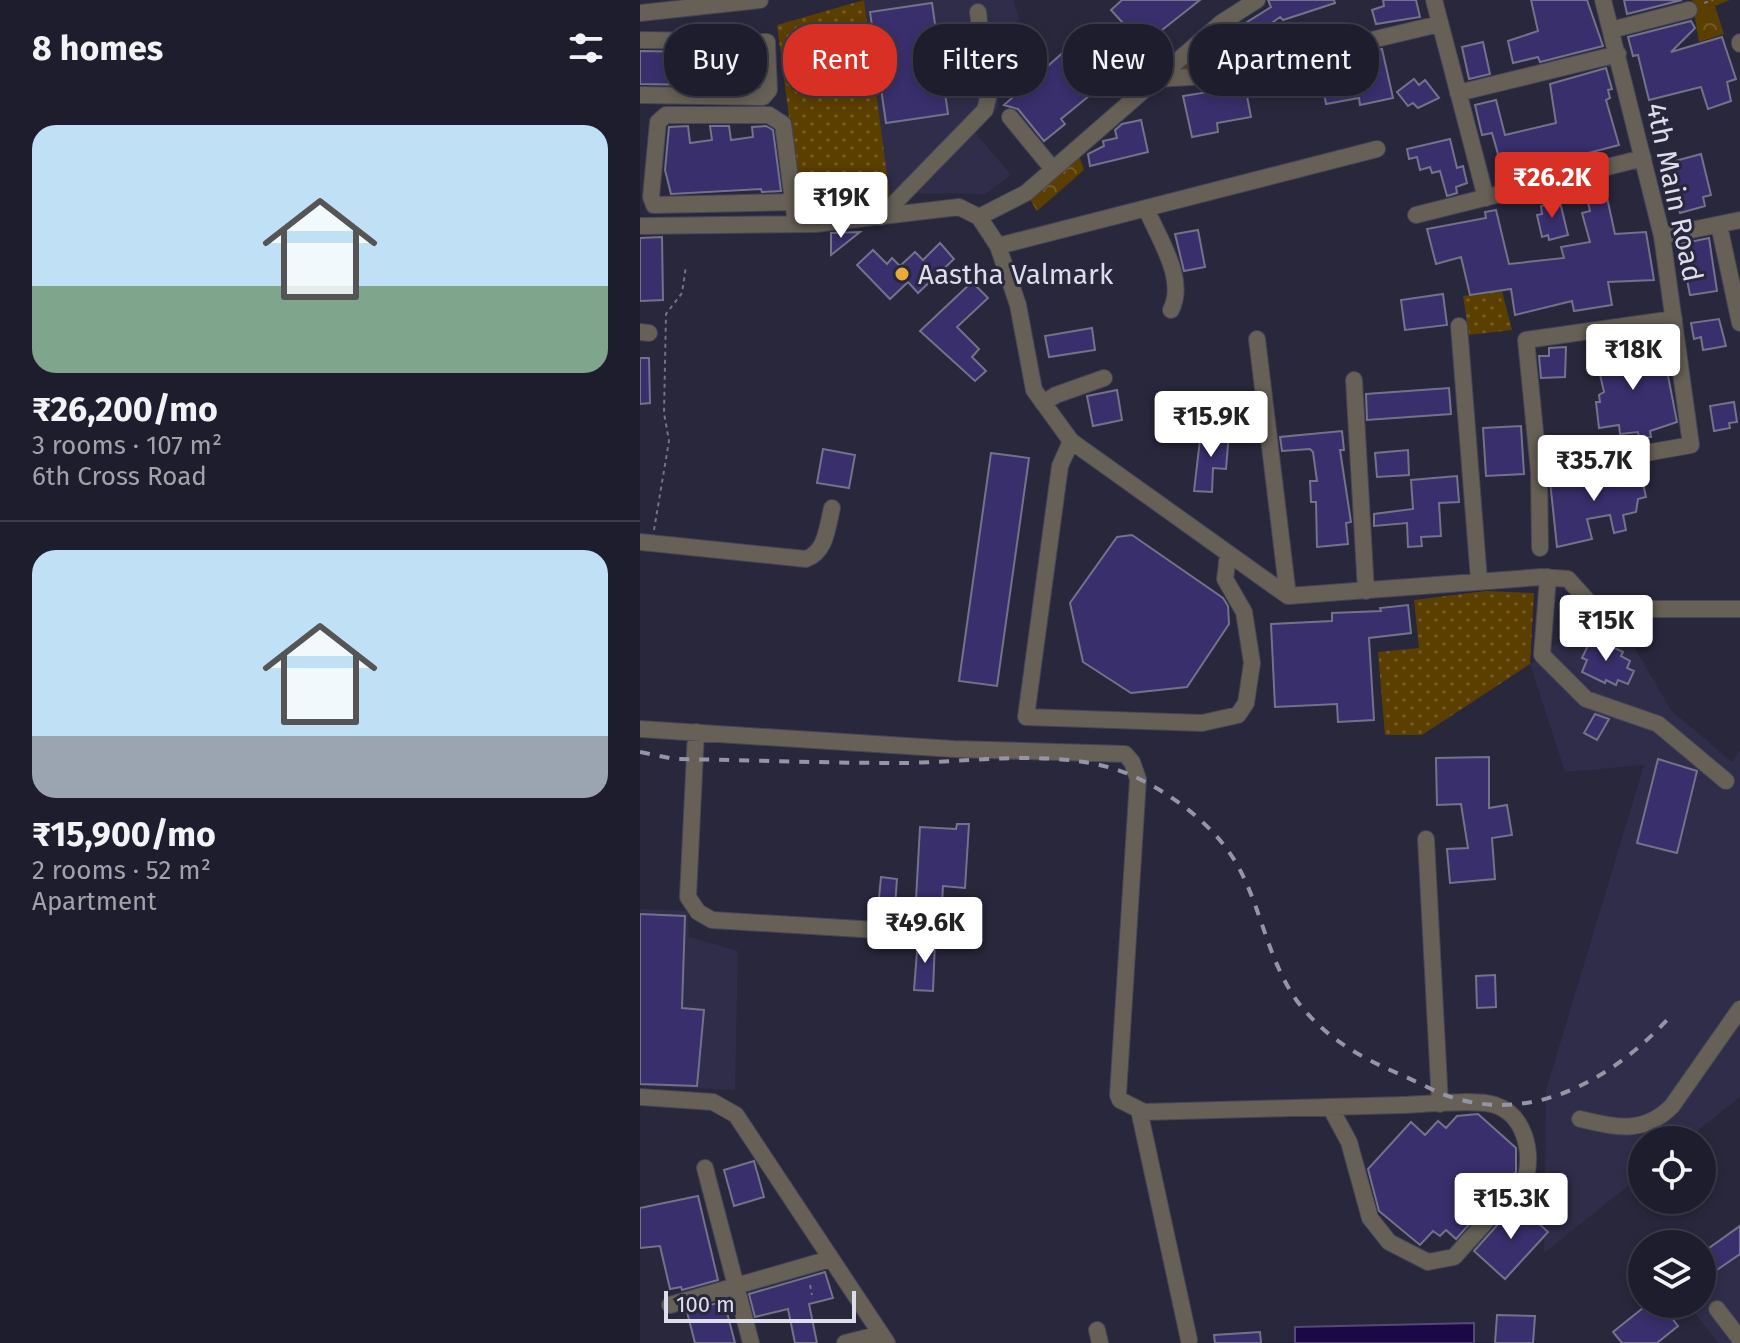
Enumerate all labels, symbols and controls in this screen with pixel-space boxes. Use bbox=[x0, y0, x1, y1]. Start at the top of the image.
chip: Buy bbox=[664, 24, 767, 96]
chip: Rent bbox=[783, 24, 897, 96]
chip: Filters bbox=[913, 24, 1047, 96]
chip: New bbox=[1063, 24, 1173, 96]
chip: Apartment bbox=[1189, 24, 1379, 96]
icon: filters bbox=[564, 26, 608, 70]
text: 8 homes bbox=[32, 28, 163, 69]
street label: 4th Main Road bbox=[1639, 100, 1710, 285]
pin: ₹26.2K bbox=[1487, 152, 1617, 220]
text: ₹26.2K bbox=[1513, 162, 1591, 193]
pin: ₹19K bbox=[794, 172, 888, 240]
icon: home bbox=[248, 177, 392, 321]
text: ₹19K bbox=[812, 182, 870, 213]
place label: Aastha Valmark bbox=[918, 258, 1114, 291]
marker: Aastha Valmark bbox=[893, 265, 911, 283]
pin: ₹18K bbox=[1586, 324, 1680, 392]
text: ₹18K bbox=[1604, 334, 1662, 365]
text: ₹26,200/mo bbox=[32, 389, 218, 430]
pin: ₹15.9K bbox=[1146, 391, 1276, 459]
text: ₹15.9K bbox=[1173, 401, 1249, 432]
text: 3 rooms · 107 m² bbox=[32, 430, 222, 461]
pin: ₹35.7K bbox=[1529, 435, 1659, 503]
text: ₹35.7K bbox=[1556, 445, 1632, 476]
text: 6th Cross Road bbox=[32, 461, 207, 492]
pin: ₹15K bbox=[1559, 595, 1653, 663]
icon: home bbox=[248, 602, 392, 746]
text: ₹15K bbox=[1578, 605, 1634, 636]
text: ₹15,900/mo bbox=[32, 814, 216, 855]
text: 2 rooms · 52 m² bbox=[32, 855, 211, 886]
text: Apartment bbox=[32, 886, 157, 917]
pin: ₹49.6K bbox=[860, 897, 990, 965]
text: ₹49.6K bbox=[885, 907, 965, 938]
map controls bbox=[1628, 1126, 1716, 1318]
button: locate bbox=[1628, 1126, 1716, 1214]
pin: ₹15.3K bbox=[1446, 1173, 1576, 1241]
text: ₹15.3K bbox=[1473, 1183, 1549, 1214]
button: layers bbox=[1628, 1230, 1716, 1318]
scale bar bbox=[664, 1287, 856, 1323]
text: 100 m bbox=[676, 1291, 735, 1318]

